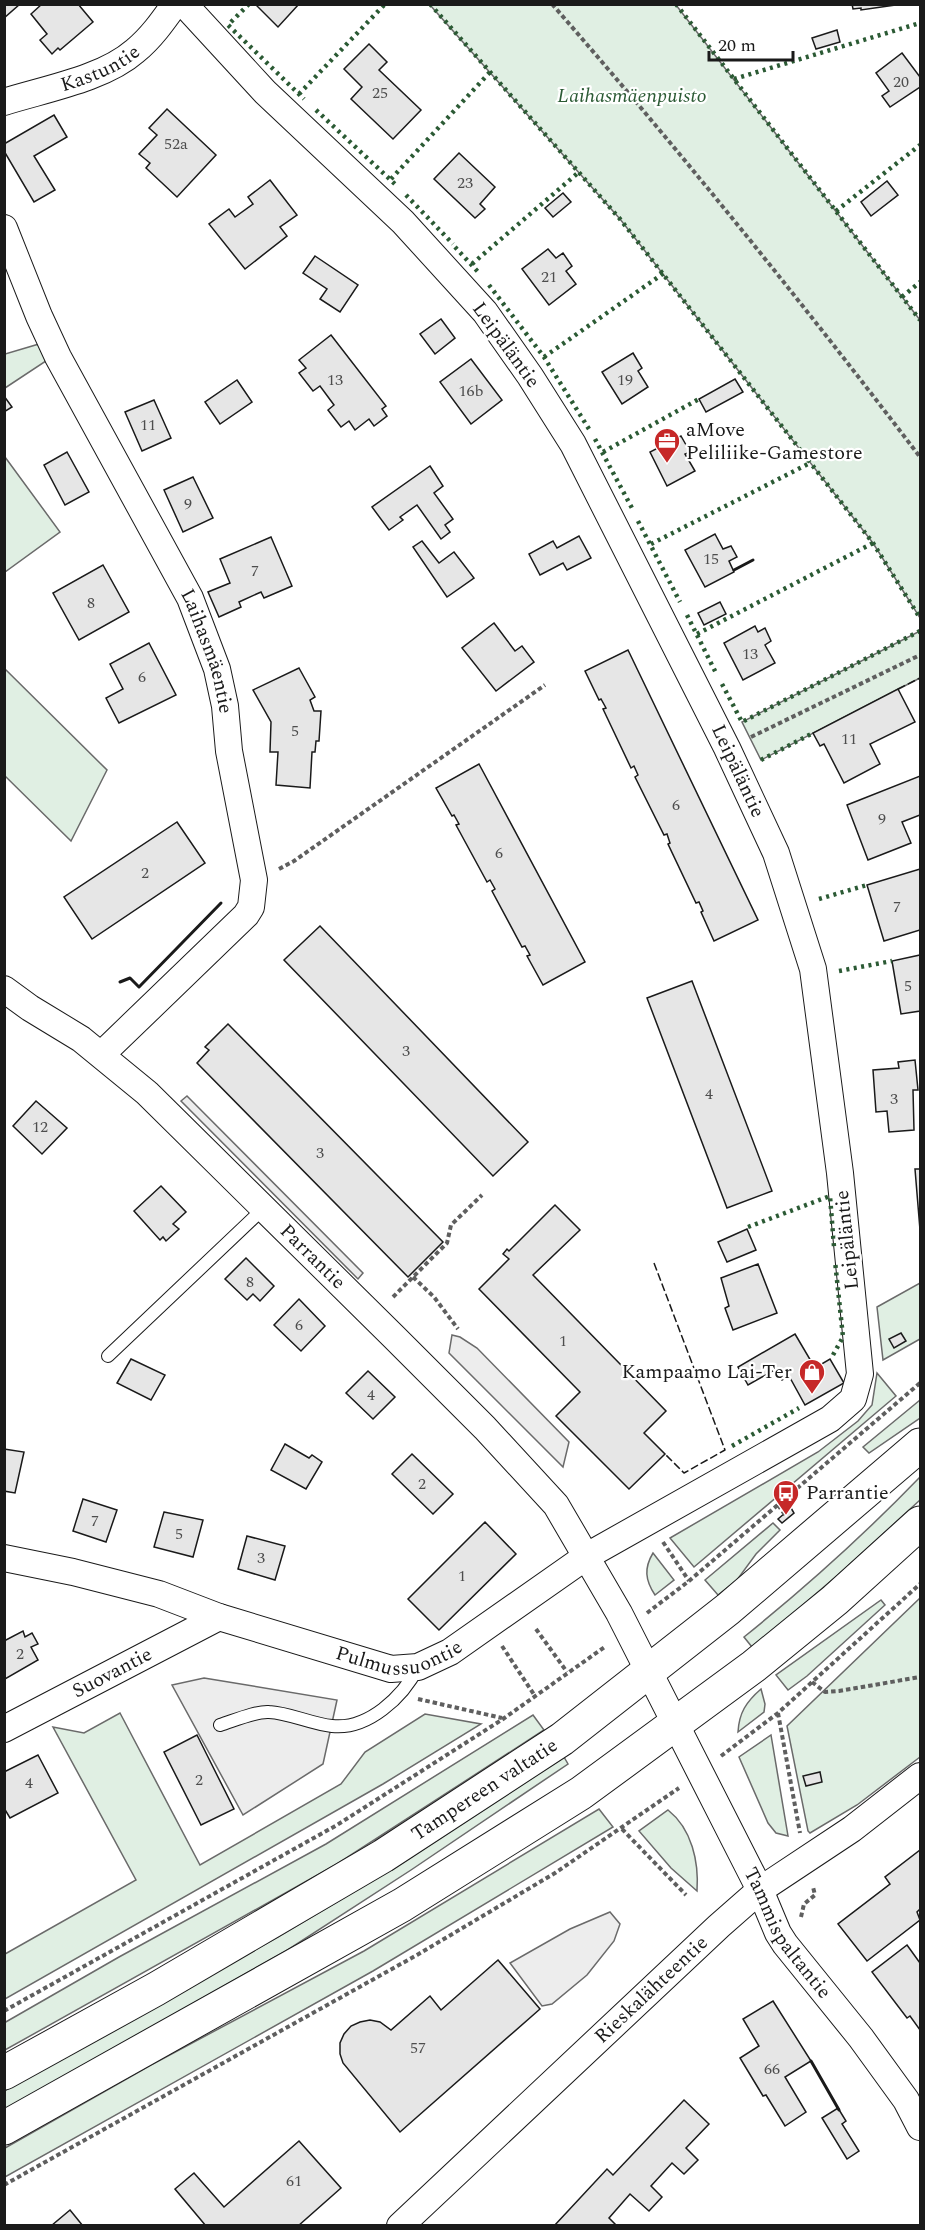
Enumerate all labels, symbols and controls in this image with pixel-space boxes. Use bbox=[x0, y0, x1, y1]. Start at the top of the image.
scale bar bbox=[709, 24, 793, 62]
text: 20 m bbox=[718, 32, 756, 59]
street label: Kastuntie bbox=[57, 38, 147, 100]
house number: 20 bbox=[893, 70, 909, 94]
house number: 25 bbox=[372, 81, 388, 105]
park label: Laihasmäenpuisto bbox=[557, 81, 707, 111]
house number: 52a bbox=[164, 132, 188, 156]
house number: 23 bbox=[457, 171, 473, 195]
house number: 21 bbox=[541, 265, 557, 289]
street label: Leipäläntie bbox=[464, 296, 548, 394]
house number: 13 bbox=[327, 368, 343, 392]
house number: 19 bbox=[617, 368, 633, 392]
house number: 16b bbox=[459, 379, 484, 403]
house number: 11 bbox=[140, 413, 156, 437]
place label: aMove Peliliike-Gamestore bbox=[686, 415, 863, 468]
office icon: aMove Peliliike-Gamestore bbox=[652, 426, 682, 464]
house number: 9 bbox=[184, 492, 192, 516]
house number: 15 bbox=[703, 547, 719, 571]
house number: 7 bbox=[251, 559, 259, 583]
street label: Laihasmäentie bbox=[173, 583, 241, 715]
house number: 8 bbox=[87, 591, 95, 615]
house number: 13 bbox=[742, 642, 758, 666]
house number: 6 bbox=[138, 665, 146, 689]
house number: 5 bbox=[291, 719, 299, 743]
street label: Leipäläntie bbox=[703, 719, 773, 823]
house number: 11 bbox=[841, 727, 857, 751]
house number: 6 bbox=[672, 793, 680, 817]
house number: 9 bbox=[878, 807, 886, 831]
house number: 6 bbox=[495, 841, 503, 865]
house number: 2 bbox=[141, 861, 149, 885]
house number: 7 bbox=[893, 895, 901, 919]
house number: 5 bbox=[904, 974, 912, 998]
house number: 3 bbox=[402, 1039, 410, 1063]
house number: 4 bbox=[705, 1082, 713, 1106]
house number: 3 bbox=[890, 1087, 898, 1111]
house number: 12 bbox=[32, 1115, 48, 1139]
house number: 3 bbox=[316, 1141, 324, 1165]
street label: Leipäläntie bbox=[827, 1189, 867, 1291]
street label: Parrantie bbox=[273, 1217, 353, 1296]
house number: 8 bbox=[246, 1270, 254, 1294]
house number: 6 bbox=[295, 1313, 303, 1337]
house number: 1 bbox=[559, 1329, 567, 1353]
place label: Kampaamo Lai-Ter bbox=[622, 1357, 792, 1387]
shop icon: Kampaamo Lai-Ter bbox=[797, 1357, 827, 1395]
house number: 4 bbox=[367, 1383, 375, 1407]
house number: 2 bbox=[418, 1472, 426, 1496]
bus stop icon: Parrantie bbox=[771, 1478, 801, 1516]
place label: Parrantie bbox=[806, 1478, 889, 1508]
house number: 7 bbox=[91, 1509, 99, 1533]
house number: 5 bbox=[175, 1522, 183, 1546]
house number: 3 bbox=[257, 1546, 265, 1570]
house number: 1 bbox=[458, 1564, 466, 1588]
street label: Pulmussuontie bbox=[332, 1633, 469, 1684]
street label: Suovantie bbox=[67, 1639, 158, 1706]
house number: 2 bbox=[16, 1642, 24, 1666]
street label: Tampereen valtatie bbox=[405, 1731, 564, 1849]
house number: 2 bbox=[195, 1768, 203, 1792]
house number: 4 bbox=[25, 1771, 33, 1795]
street label: Tammispaltantie bbox=[736, 1862, 839, 2005]
street label: Rieskalähteentie bbox=[588, 1928, 715, 2051]
house number: 57 bbox=[410, 2036, 426, 2060]
house number: 66 bbox=[764, 2057, 780, 2081]
house number: 61 bbox=[286, 2169, 302, 2193]

